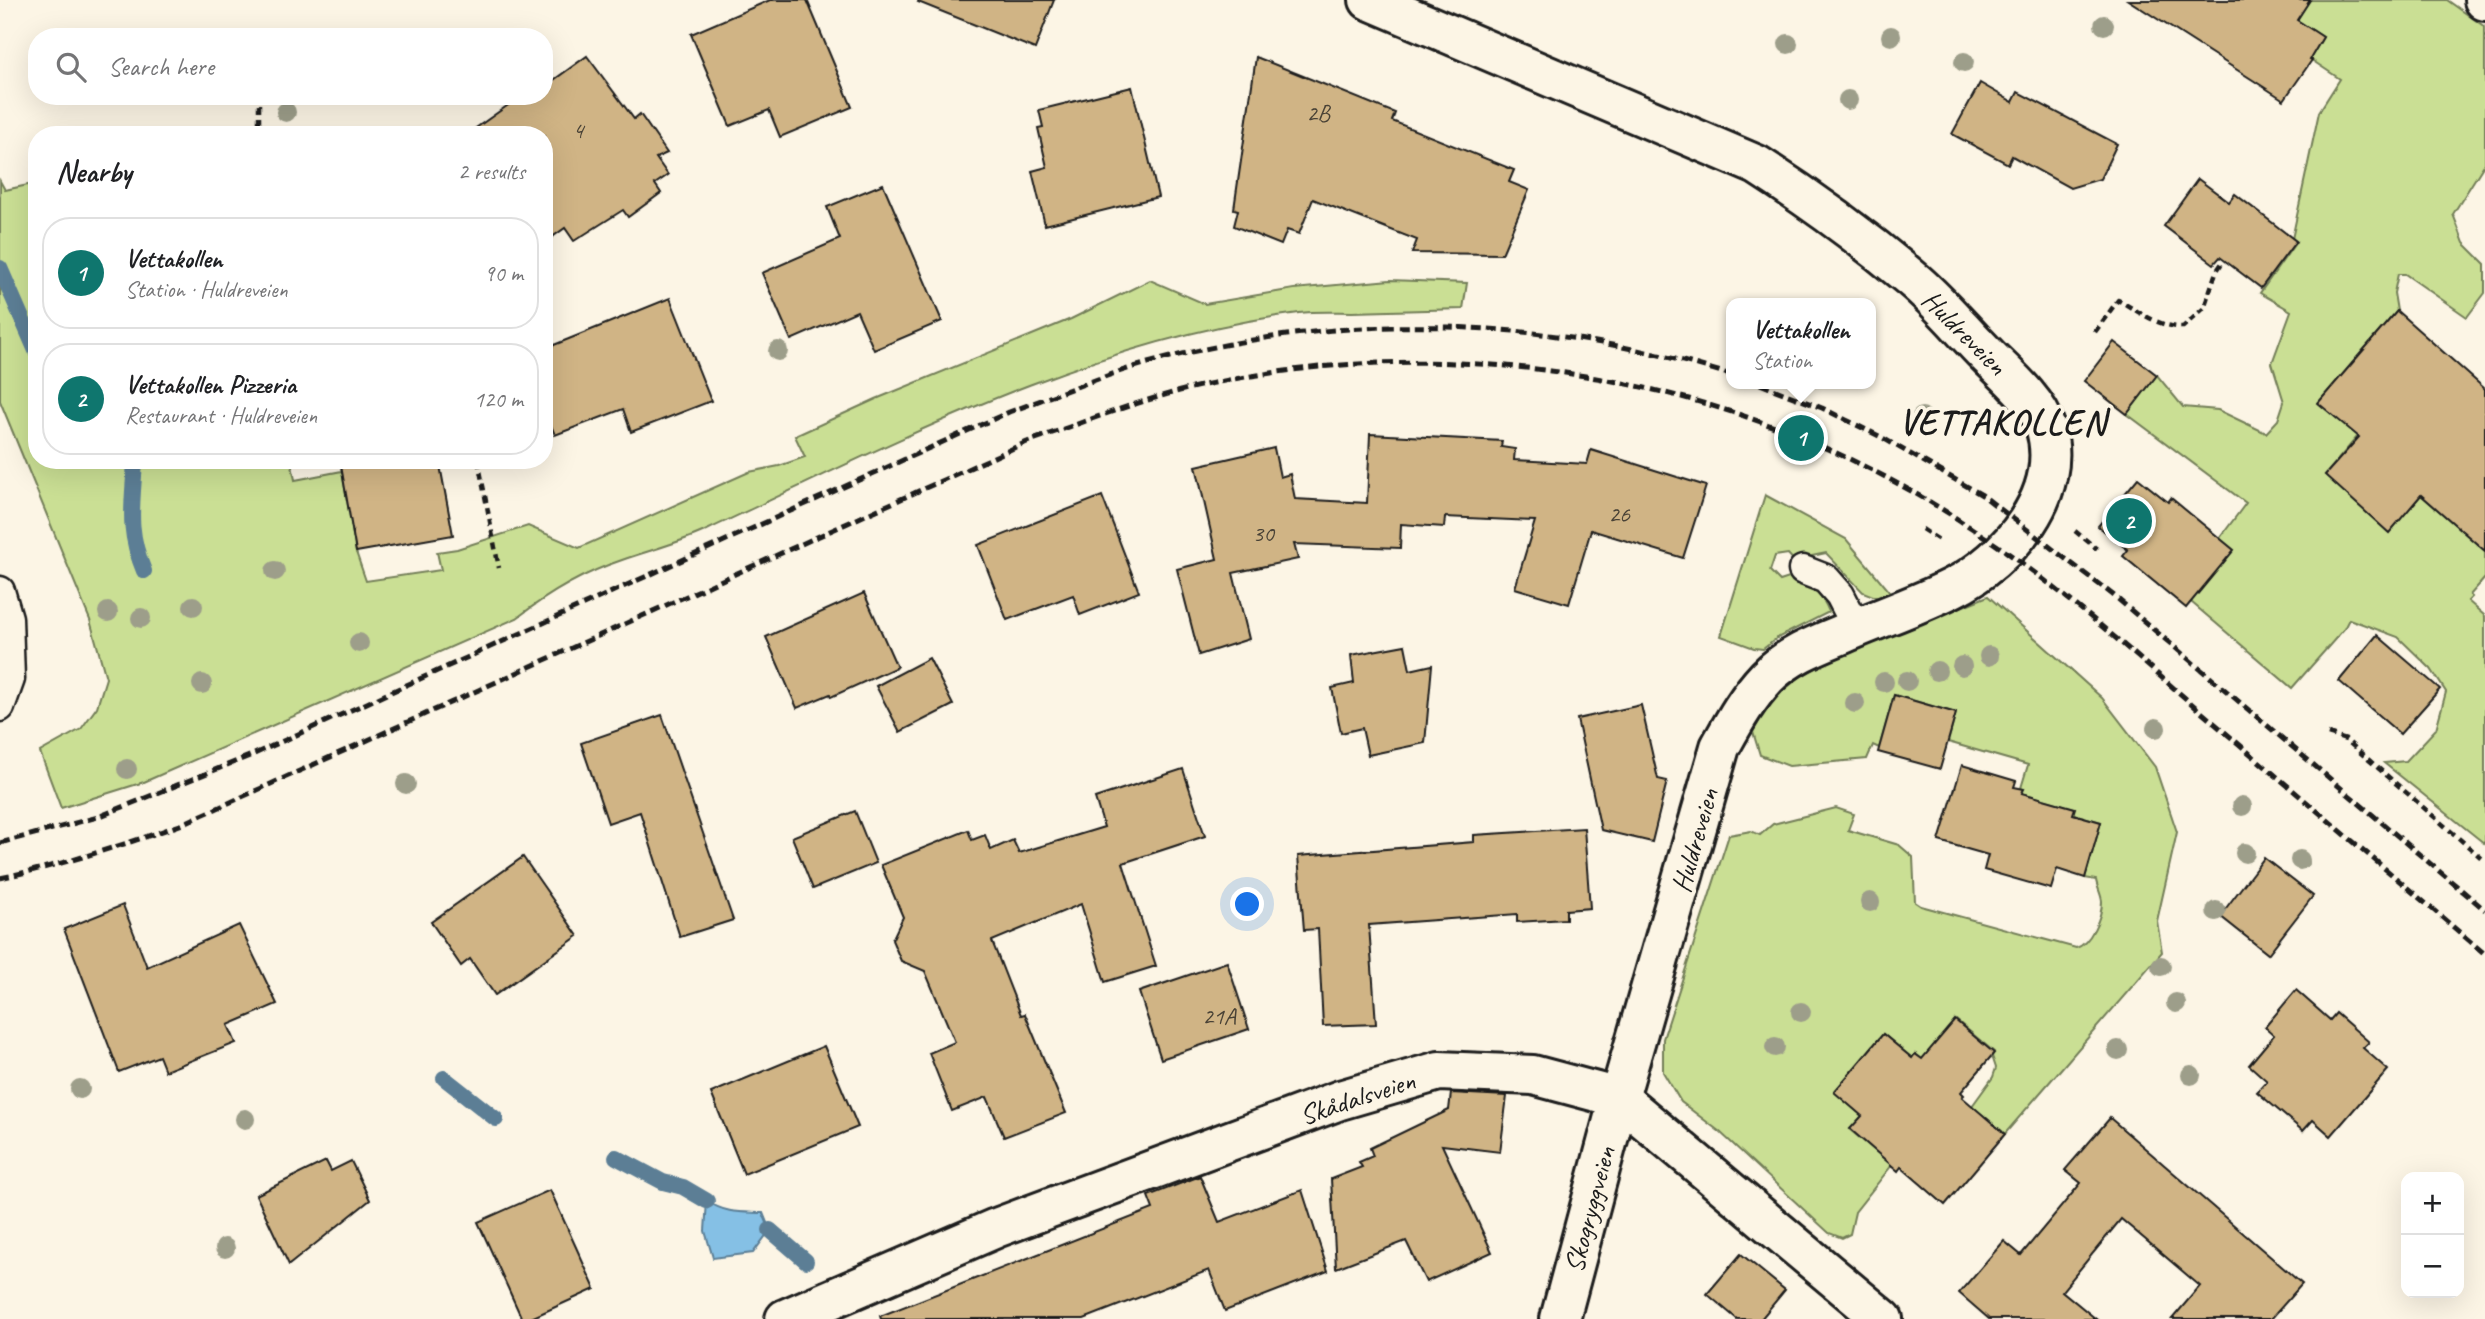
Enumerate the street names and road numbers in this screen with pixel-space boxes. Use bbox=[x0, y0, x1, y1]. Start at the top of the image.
street label: Huldreveien bbox=[1915, 282, 2015, 383]
street label: Huldreveien bbox=[1663, 784, 1726, 896]
street label: Skådalsveien bbox=[1295, 1062, 1420, 1133]
street label: Skogryggveien bbox=[1556, 1142, 1623, 1276]

